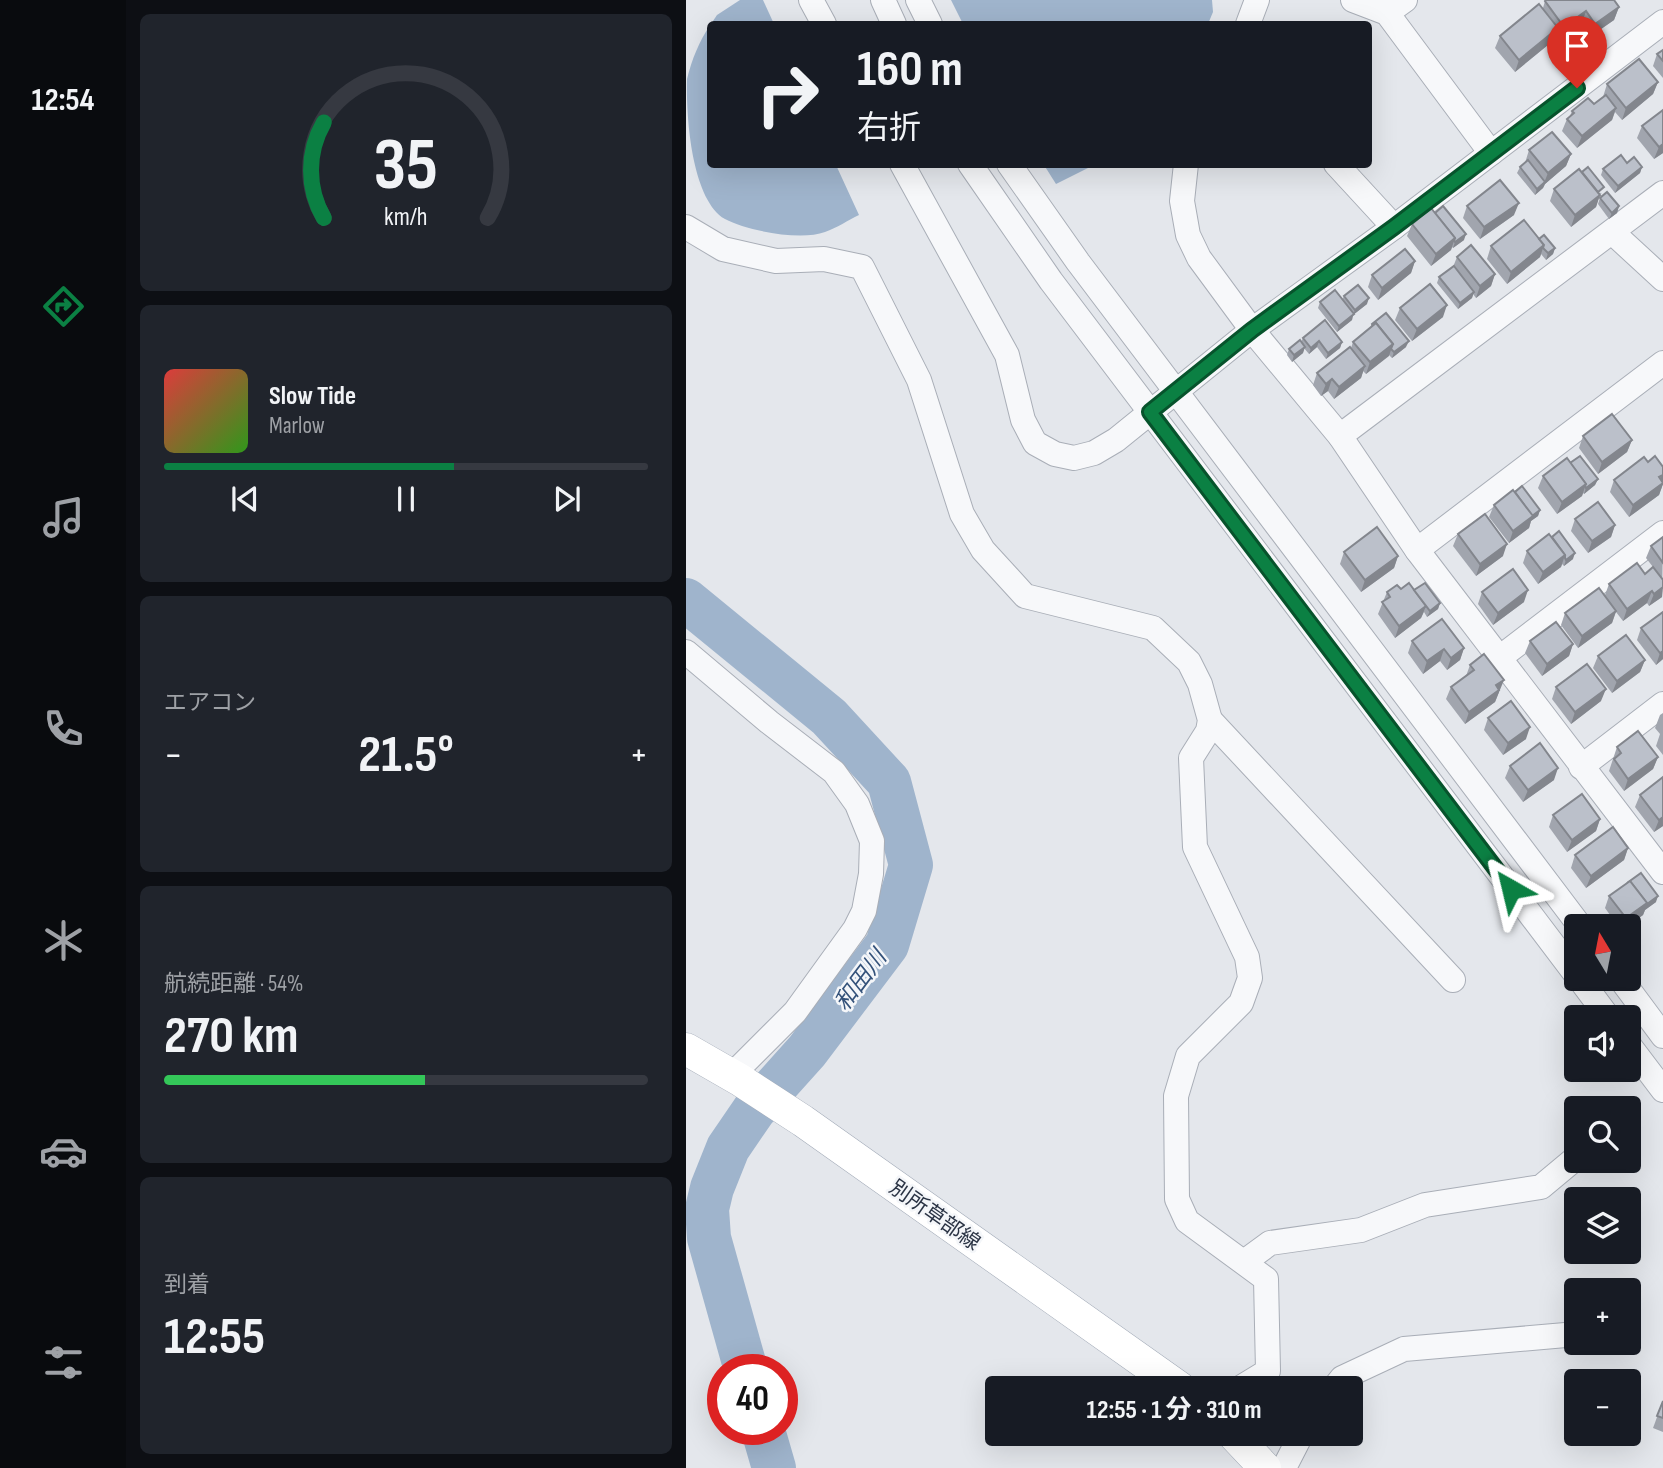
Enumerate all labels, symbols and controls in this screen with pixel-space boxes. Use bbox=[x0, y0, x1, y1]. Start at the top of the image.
pin bbox=[1547, 16, 1607, 88]
icon: arrive bbox=[1558, 27, 1596, 65]
text: 160 m bbox=[857, 41, 963, 100]
icon: right bbox=[742, 49, 833, 140]
text: 12:54 bbox=[31, 81, 95, 120]
text: 右折 bbox=[857, 109, 921, 148]
text: 35 bbox=[374, 123, 438, 211]
text: km/h bbox=[384, 202, 428, 233]
icon: directions bbox=[39, 282, 88, 331]
text: Slow Tide bbox=[269, 381, 356, 412]
text: Marlow bbox=[269, 412, 325, 440]
icon: previous bbox=[226, 480, 264, 518]
icon: pause bbox=[387, 480, 425, 518]
icon: next bbox=[548, 480, 586, 518]
icon: music bbox=[39, 493, 88, 542]
text: エアコン bbox=[164, 689, 256, 717]
icon: phone bbox=[39, 704, 88, 753]
text: 21.5° bbox=[358, 724, 454, 787]
text: − bbox=[164, 733, 183, 778]
text: + bbox=[629, 733, 648, 778]
position arrow bbox=[1474, 852, 1548, 926]
north arrow bbox=[1564, 914, 1642, 990]
map controls bbox=[1564, 914, 1641, 1446]
icon: climate bbox=[39, 916, 88, 965]
water label: 和田川 bbox=[829, 942, 895, 1017]
text: 航続距離 · 54% bbox=[164, 970, 303, 998]
text: 270 km bbox=[164, 1005, 299, 1068]
button: sound bbox=[1564, 1005, 1641, 1082]
button: search bbox=[1564, 1096, 1641, 1173]
icon: car bbox=[39, 1127, 88, 1176]
street label: 別所草部線 bbox=[885, 1175, 985, 1256]
button: layers bbox=[1564, 1187, 1641, 1264]
text: 到着 bbox=[164, 1271, 210, 1299]
button: + bbox=[1564, 1278, 1641, 1355]
text: 12:55 bbox=[164, 1306, 265, 1369]
icon: filters bbox=[39, 1338, 88, 1387]
speed limit sign: 40 bbox=[707, 1354, 798, 1445]
button: − bbox=[1564, 1369, 1641, 1446]
text: 12:55 · 1 分 · 310 m bbox=[1087, 1395, 1261, 1426]

